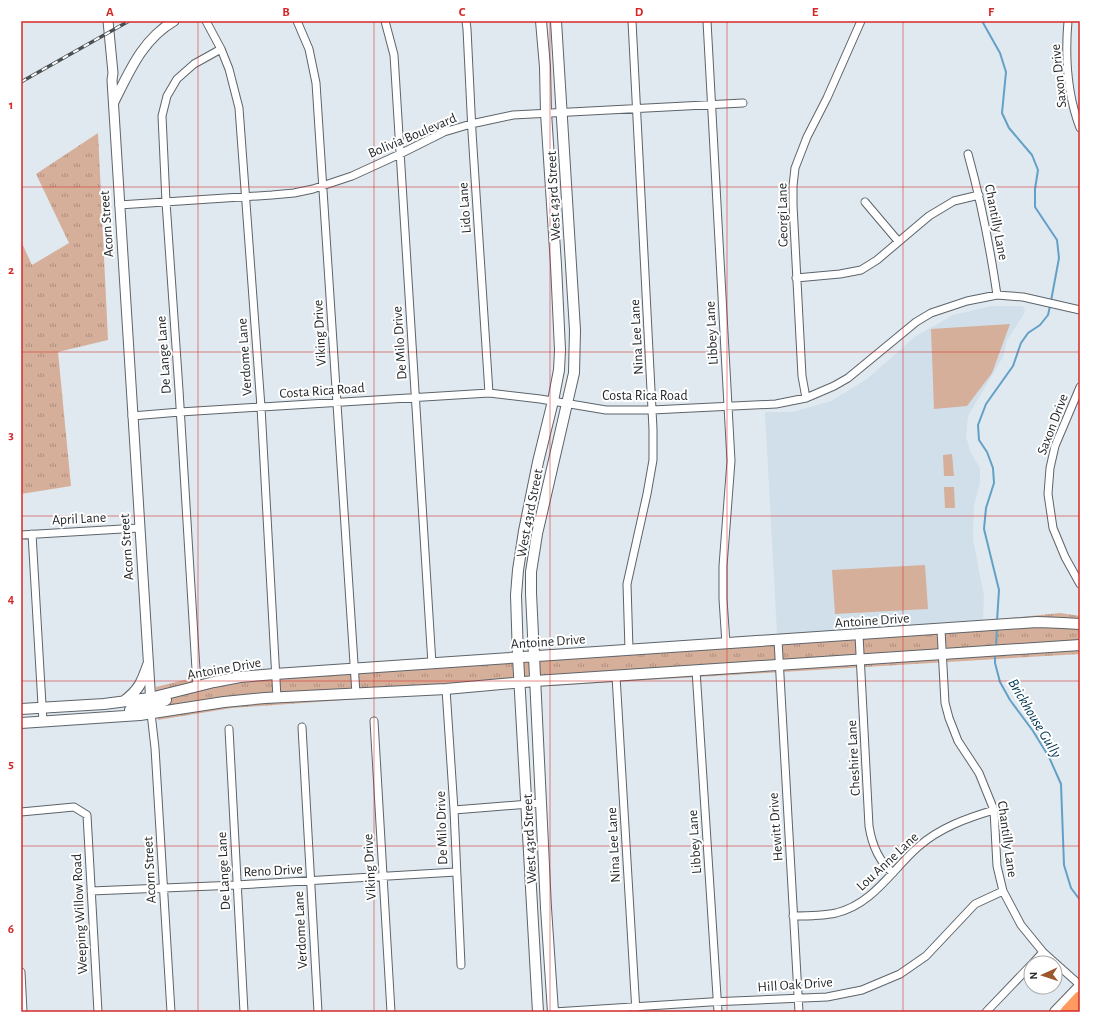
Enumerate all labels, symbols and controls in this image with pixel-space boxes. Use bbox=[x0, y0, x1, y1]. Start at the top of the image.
text: A bbox=[106, 6, 114, 19]
text: B bbox=[282, 6, 290, 19]
text: C bbox=[459, 6, 466, 19]
text: D bbox=[635, 6, 644, 19]
text: E bbox=[812, 6, 819, 19]
text: F bbox=[988, 6, 995, 19]
street label: Saxon Drive bbox=[1049, 43, 1069, 108]
text: 1 bbox=[9, 99, 13, 112]
street label: Bolivia Boulevard bbox=[366, 111, 459, 161]
street label: West 43rd Street bbox=[545, 150, 563, 241]
street label: Lido Lane bbox=[456, 182, 474, 234]
street label: Georgi Lane bbox=[775, 183, 791, 247]
street label: Chantilly Lane bbox=[982, 183, 1010, 261]
street label: Acorn Street bbox=[98, 190, 116, 258]
text: 2 bbox=[8, 264, 14, 277]
street label: Viking Drive bbox=[311, 299, 329, 367]
street label: Nina Lee Lane bbox=[628, 299, 646, 375]
street label: Libbey Lane bbox=[703, 301, 721, 365]
street label: De Milo Drive bbox=[390, 306, 410, 380]
street label: De Lange Lane bbox=[154, 315, 174, 395]
street label: Verdome Lane bbox=[235, 318, 255, 396]
street label: Costa Rica Road bbox=[279, 381, 365, 401]
street label: Costa Rica Road bbox=[602, 389, 688, 403]
street label: Saxon Drive bbox=[1035, 392, 1071, 457]
text: 3 bbox=[8, 429, 14, 442]
street label: West 43rd Street bbox=[515, 467, 546, 559]
street label: April Lane bbox=[52, 511, 107, 527]
street label: Acorn Street bbox=[118, 513, 136, 581]
text: 4 bbox=[8, 593, 15, 606]
street label: Antoine Drive bbox=[834, 611, 910, 631]
street label: Antoine Drive bbox=[510, 632, 586, 652]
street label: Antoine Drive bbox=[186, 656, 262, 682]
water label: Brickhouse Gully bbox=[1005, 676, 1064, 761]
street label: Cheshire Lane bbox=[845, 720, 863, 796]
text: 5 bbox=[8, 758, 14, 771]
street label: De Milo Drive bbox=[434, 791, 450, 865]
street label: Hewitt Drive bbox=[767, 792, 785, 862]
street label: West 43rd Street bbox=[521, 793, 539, 884]
street label: Chantilly Lane bbox=[995, 800, 1019, 878]
street label: Nina Lee Lane bbox=[605, 807, 623, 883]
street label: Libbey Lane bbox=[686, 809, 704, 874]
street label: Lou Anne Lane bbox=[854, 830, 921, 894]
street label: De Lange Lane bbox=[215, 831, 233, 911]
street label: Viking Drive bbox=[361, 833, 379, 901]
street label: Acorn Street bbox=[141, 836, 159, 904]
street label: Weeping Willow Road bbox=[70, 853, 90, 975]
street label: Reno Drive bbox=[243, 862, 303, 880]
street label: Verdome Lane bbox=[292, 891, 310, 969]
text: 6 bbox=[8, 923, 14, 936]
north arrow bbox=[1023, 955, 1063, 995]
text: N bbox=[1028, 971, 1039, 980]
street label: Hill Oak Drive bbox=[757, 975, 833, 995]

